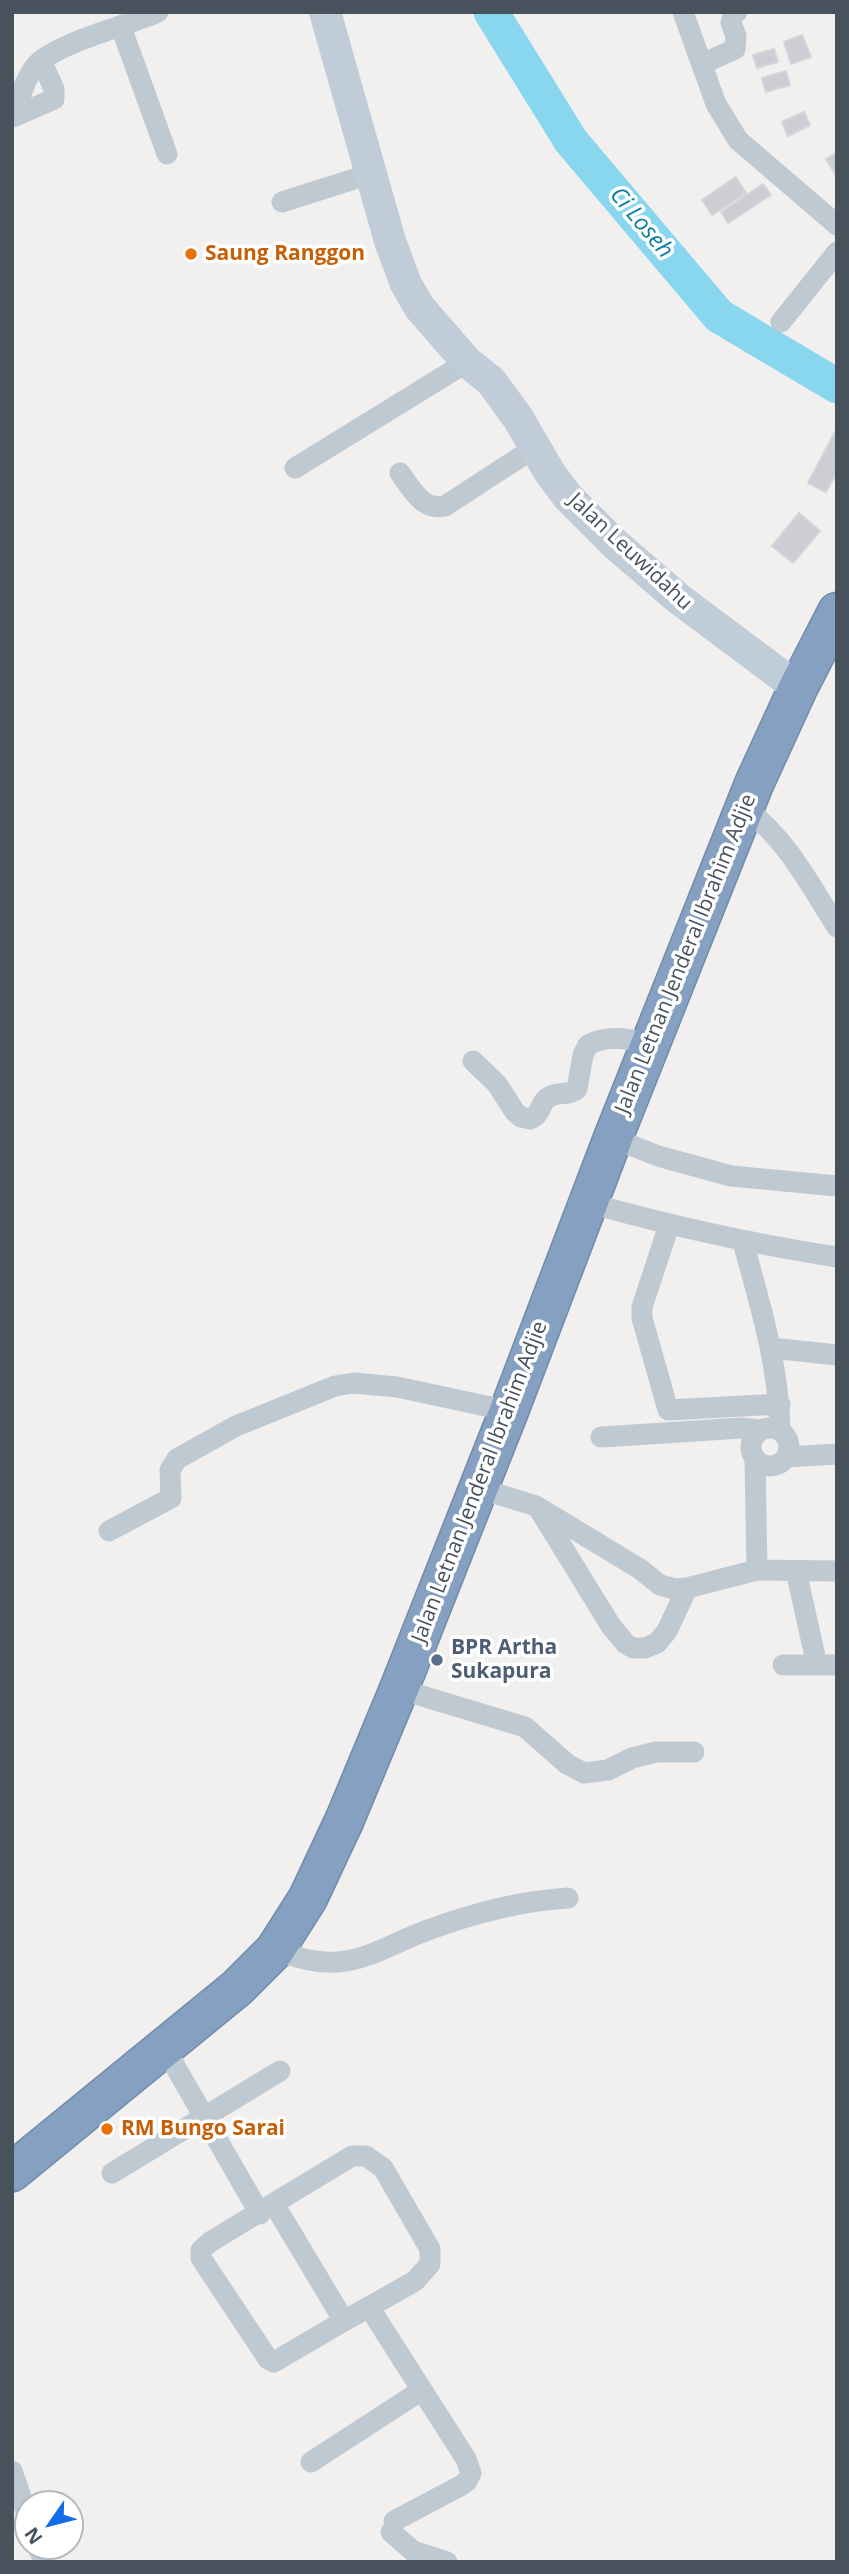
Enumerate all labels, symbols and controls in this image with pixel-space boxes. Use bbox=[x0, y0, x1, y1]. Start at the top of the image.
water label: Ci Loseh bbox=[603, 182, 679, 264]
place label: Saung Ranggon bbox=[205, 241, 365, 267]
marker: Saung Ranggon bbox=[183, 246, 199, 262]
street label: Jalan Leuwidahu bbox=[563, 488, 697, 616]
street label: Jalan Letnan Jenderal Ibrahim Adjie bbox=[610, 791, 762, 1117]
street label: Jalan Letnan Jenderal Ibrahim Adjie bbox=[407, 1318, 553, 1646]
place label: BPR Artha Sukapura bbox=[451, 1635, 557, 1685]
marker: BPR Artha Sukapura bbox=[429, 1652, 445, 1668]
place label: RM Bungo Sarai bbox=[121, 2116, 285, 2142]
marker: RM Bungo Sarai bbox=[99, 2121, 115, 2137]
north arrow bbox=[14, 2490, 84, 2560]
text: N bbox=[18, 2522, 49, 2550]

